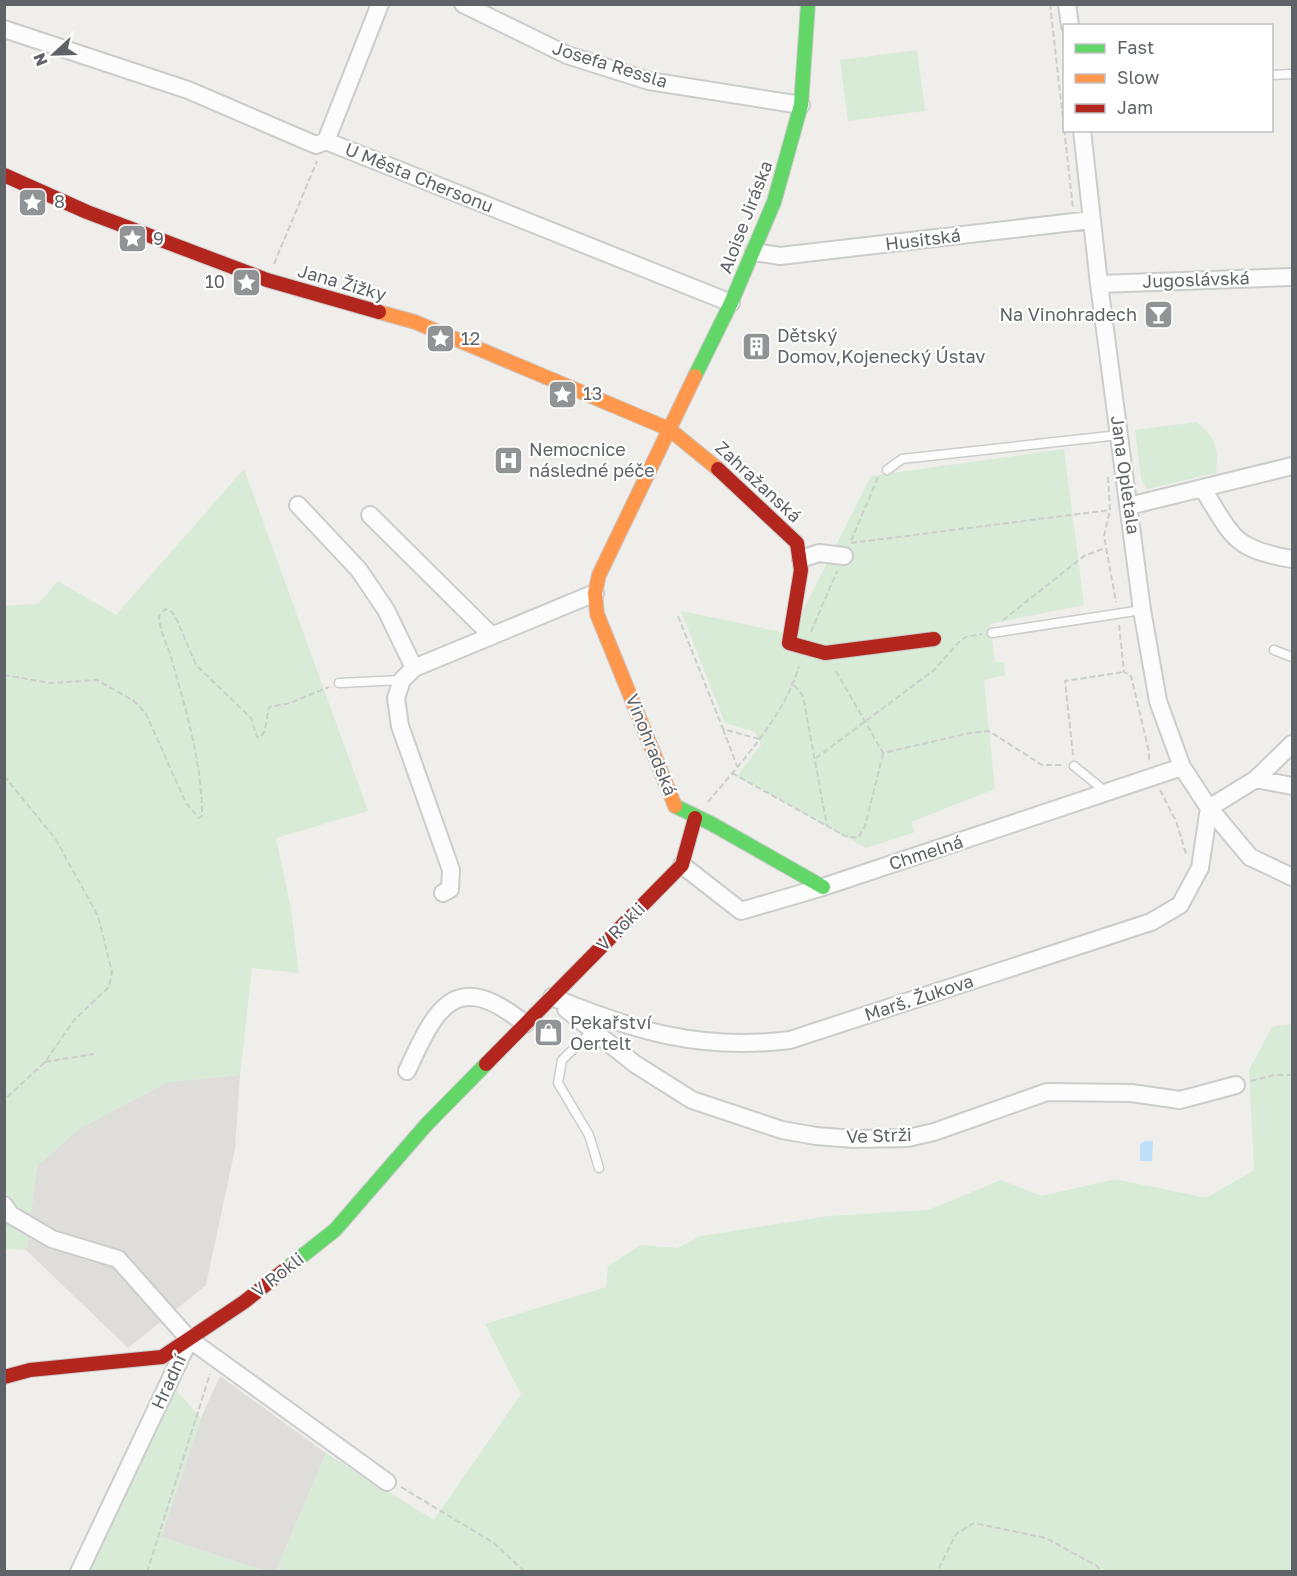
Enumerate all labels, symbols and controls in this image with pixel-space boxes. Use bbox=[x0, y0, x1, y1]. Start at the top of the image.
north arrow bbox=[24, 24, 84, 84]
legend bbox=[1063, 24, 1273, 132]
street label: Josefa Ressla bbox=[550, 36, 670, 92]
text: Fast bbox=[1117, 36, 1154, 58]
text: N bbox=[29, 50, 52, 69]
text: Slow bbox=[1117, 66, 1160, 88]
text: Jam bbox=[1117, 96, 1153, 118]
street label: U Města Chersonu bbox=[342, 137, 497, 217]
street label: Aloise Jiráska bbox=[713, 157, 777, 276]
place icon: 8 bbox=[17, 186, 49, 218]
place label: 8 bbox=[54, 190, 65, 212]
place icon: 9 bbox=[116, 223, 148, 255]
street label: Husitská bbox=[884, 223, 962, 255]
place label: 9 bbox=[153, 227, 164, 249]
street label: Jana Žižky bbox=[295, 259, 389, 305]
place icon: 10 bbox=[230, 266, 262, 298]
street label: Jugoslávská bbox=[1142, 266, 1250, 292]
place label: 10 bbox=[205, 270, 225, 292]
bar icon: Na Vinohradech bbox=[1142, 299, 1174, 331]
place label: Na Vinohradech bbox=[999, 303, 1137, 325]
place icon: 12 bbox=[424, 323, 456, 355]
place label: Dětský Domov,Kojenecký Ústav bbox=[777, 324, 985, 367]
place label: 12 bbox=[461, 327, 480, 349]
building icon: Dětský Domov,Kojenecký Ústav bbox=[740, 330, 772, 362]
place icon: 13 bbox=[546, 378, 578, 410]
place label: 13 bbox=[583, 382, 602, 404]
street label: Jana Opletala bbox=[1107, 414, 1145, 536]
street label: Zahražanská bbox=[711, 436, 806, 527]
place label: Nemocnice následné péče bbox=[529, 438, 655, 481]
hospital icon: Nemocnice následné péče bbox=[492, 444, 524, 476]
street label: Vinohradská bbox=[622, 691, 682, 799]
street label: Chmelná bbox=[886, 830, 966, 874]
street label: V Rokli bbox=[591, 897, 649, 955]
street label: Marš. Žukova bbox=[861, 969, 976, 1025]
place label: Pekařství Oertelt bbox=[570, 1011, 652, 1054]
shop icon: Pekařství Oertelt bbox=[533, 1017, 565, 1049]
street label: Ve Strži bbox=[846, 1123, 912, 1147]
street label: V Rokli bbox=[247, 1247, 308, 1301]
street label: Hradní bbox=[146, 1350, 191, 1412]

